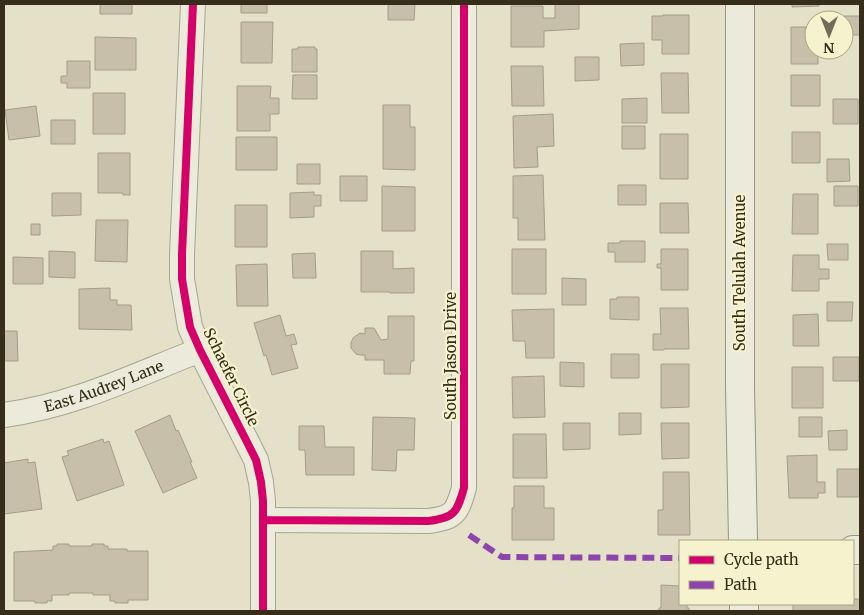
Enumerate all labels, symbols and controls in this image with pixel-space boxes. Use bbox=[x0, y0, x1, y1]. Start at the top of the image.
north arrow bbox=[804, 10, 854, 60]
text: N bbox=[823, 39, 835, 57]
street label: South Telulah Avenue bbox=[730, 194, 749, 351]
street label: South Jason Drive bbox=[441, 292, 460, 420]
street label: Schaefer Circle bbox=[200, 325, 263, 429]
street label: East Audrey Lane bbox=[42, 356, 166, 416]
legend bbox=[679, 540, 854, 605]
text: Cycle path bbox=[724, 550, 799, 569]
text: Path bbox=[724, 575, 757, 594]

